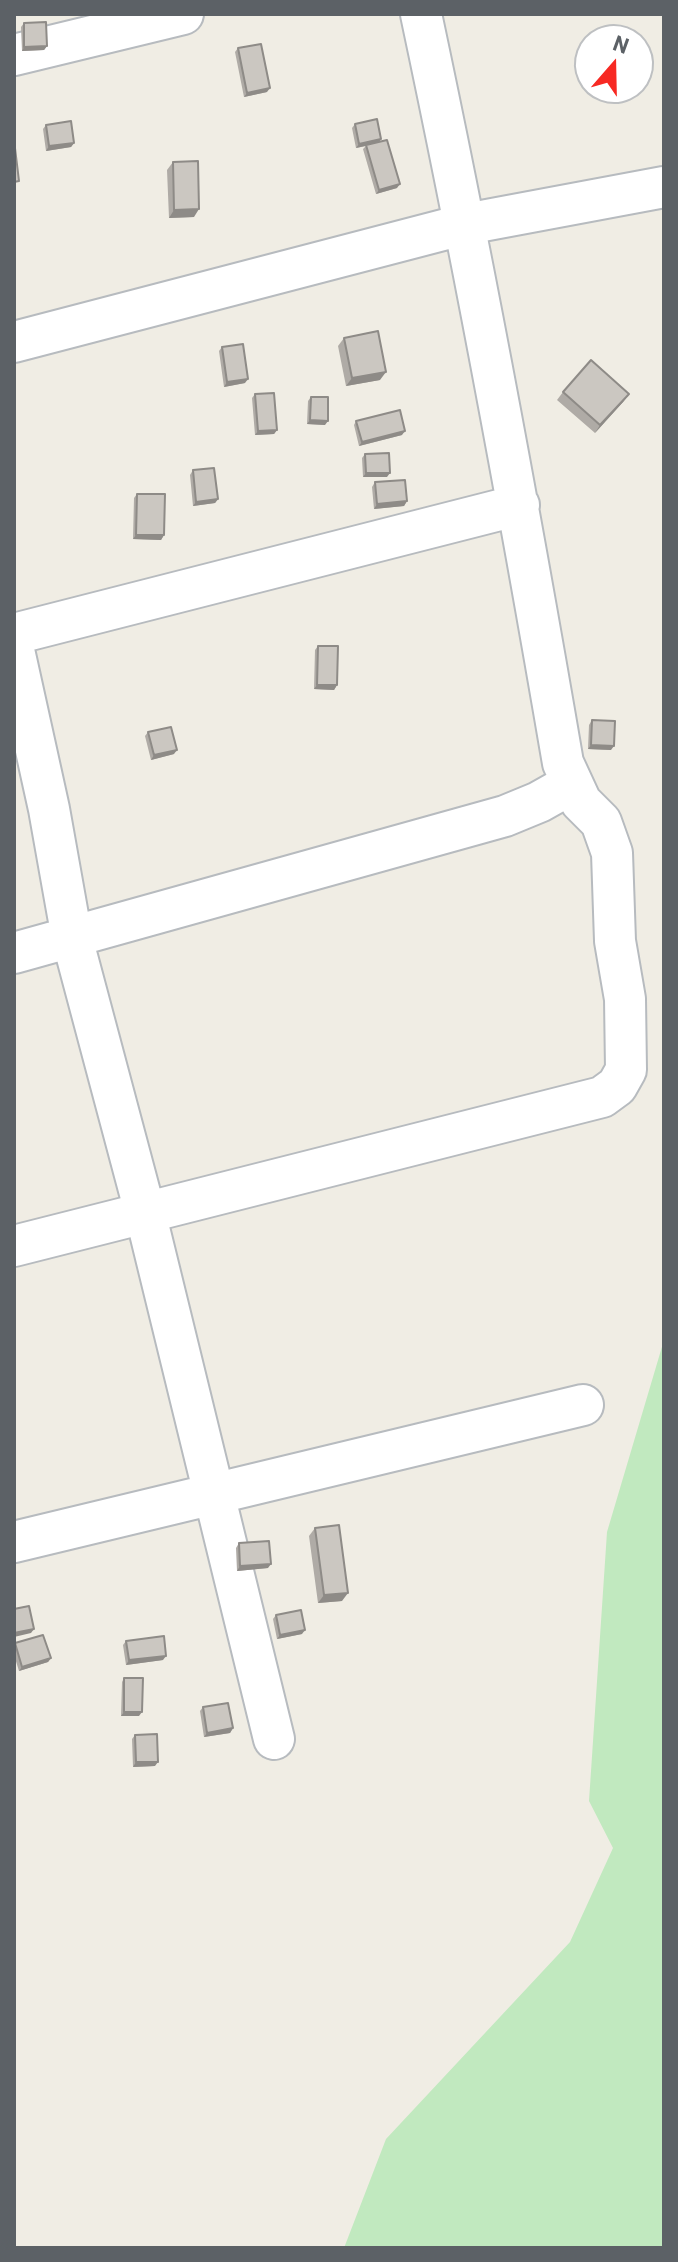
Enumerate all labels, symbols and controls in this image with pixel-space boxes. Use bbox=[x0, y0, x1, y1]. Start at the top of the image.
north arrow bbox=[574, 24, 654, 104]
text: N bbox=[610, 29, 633, 58]

